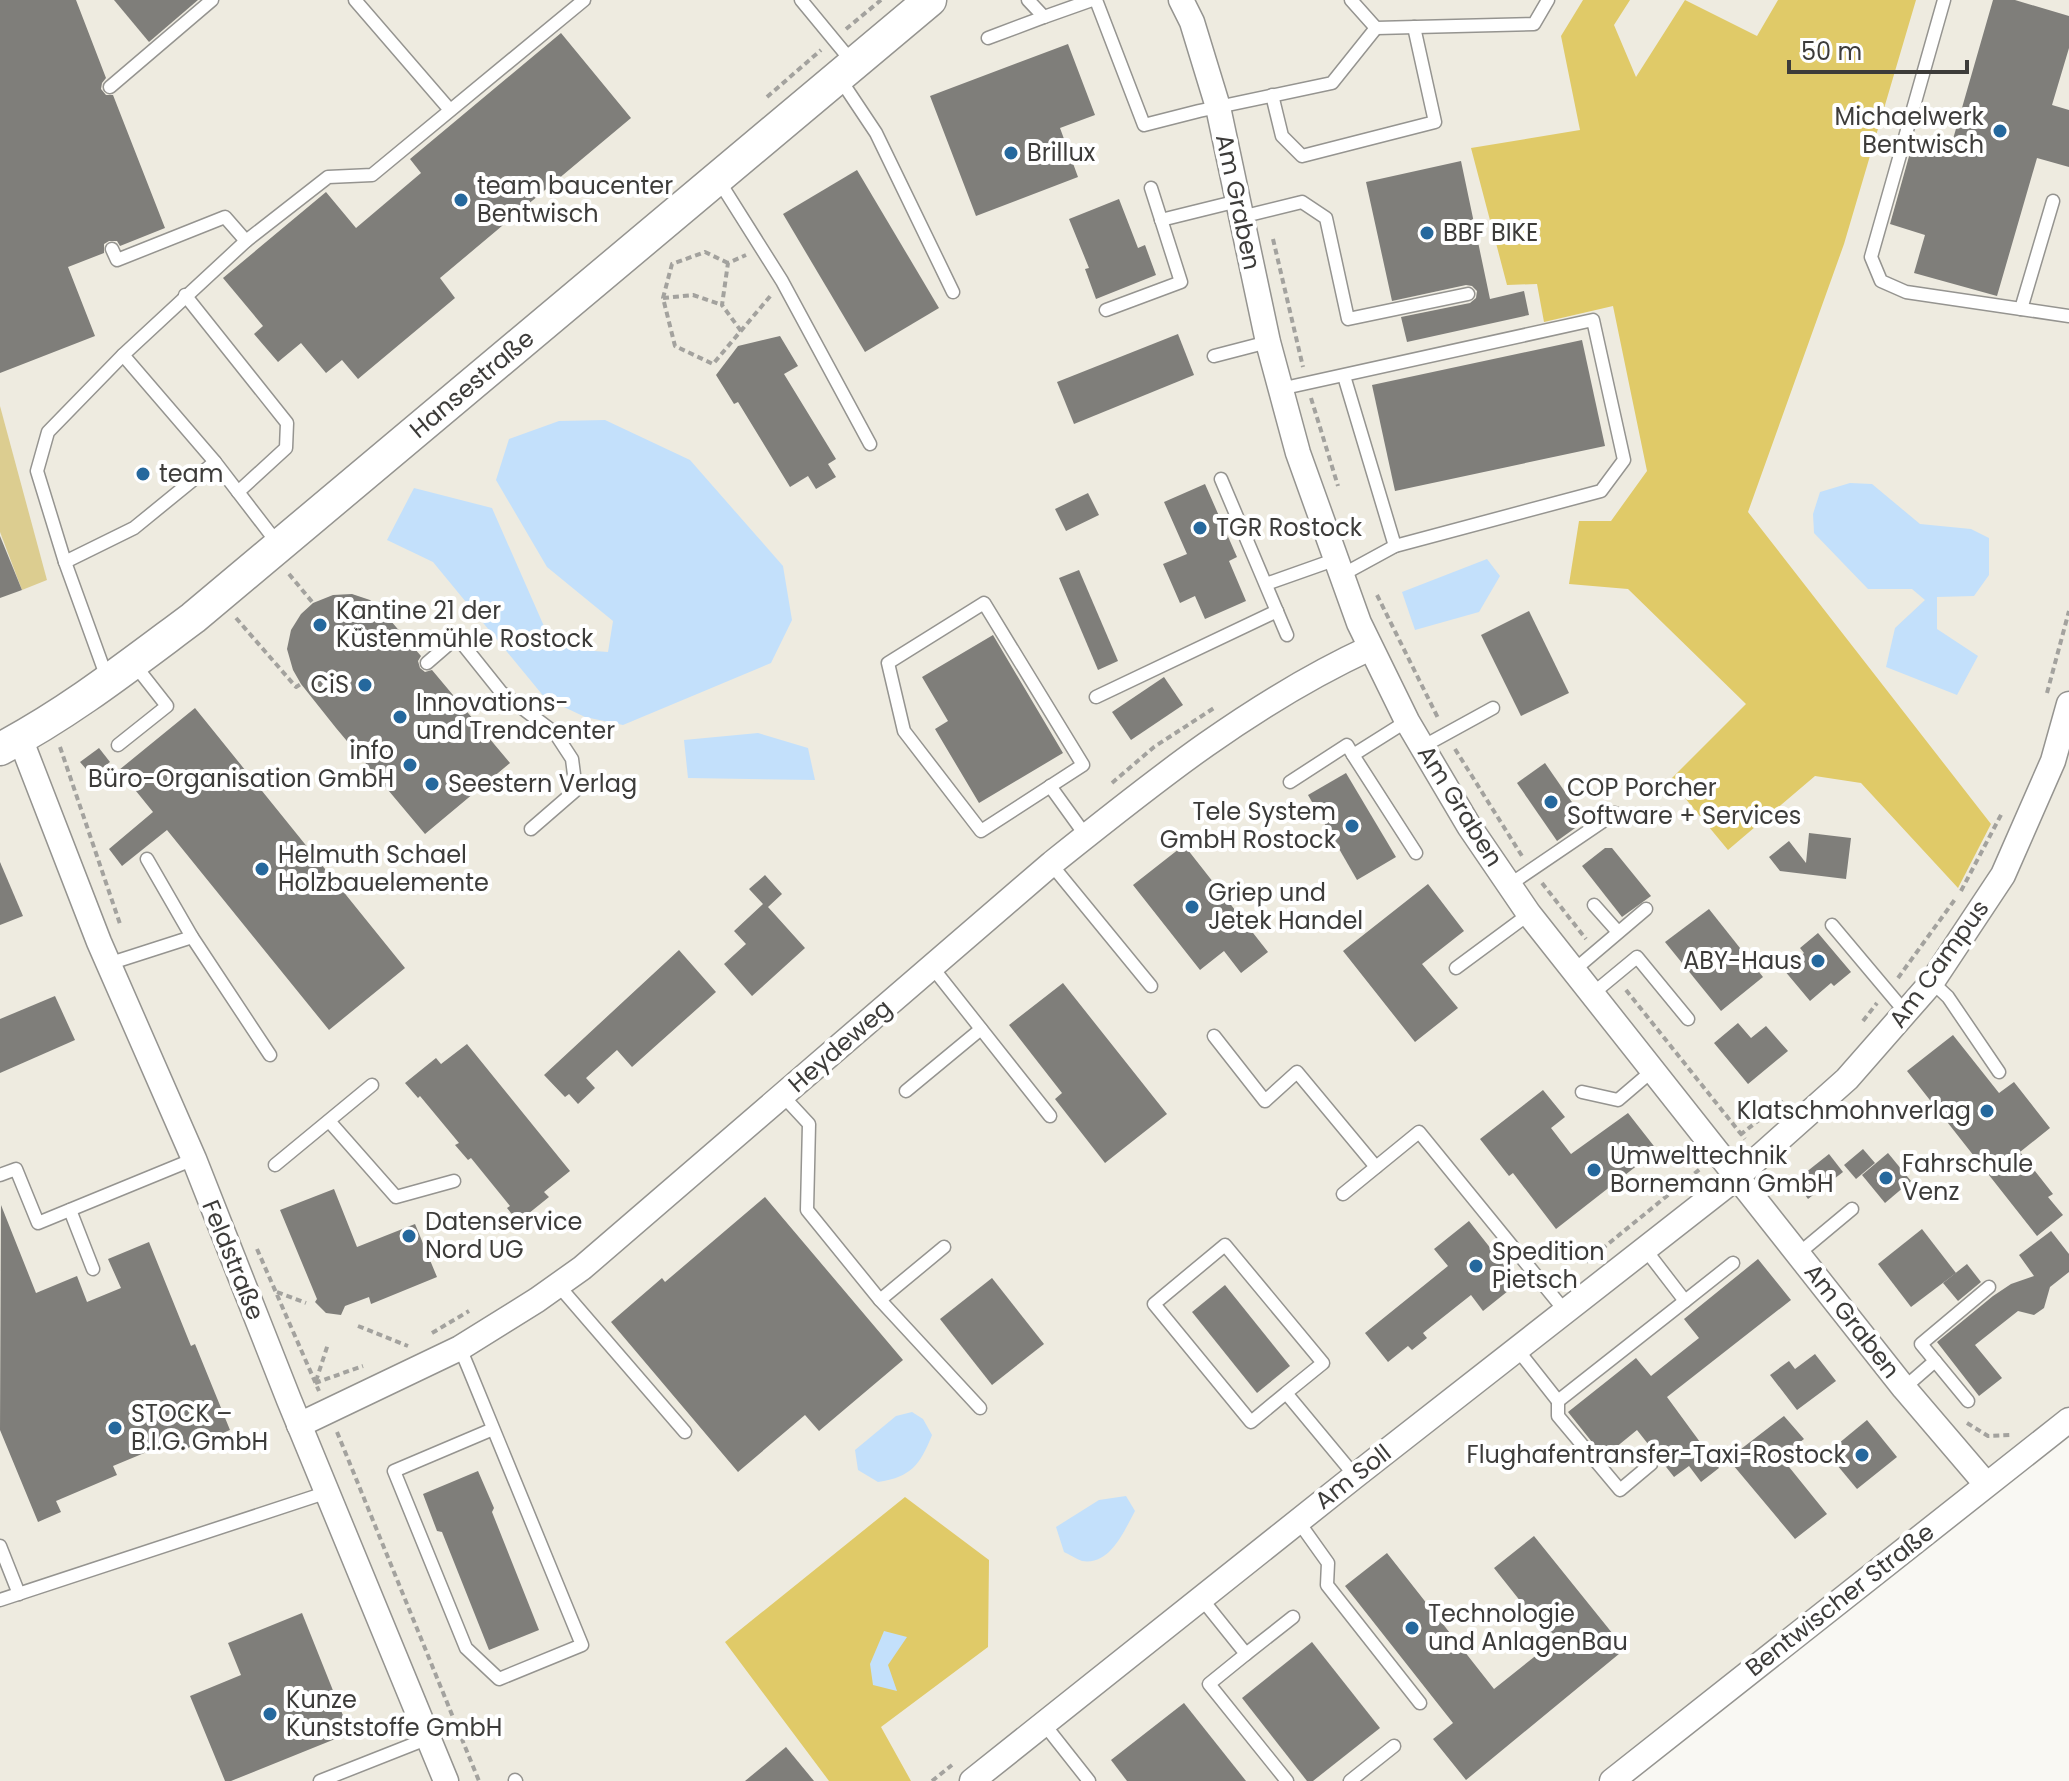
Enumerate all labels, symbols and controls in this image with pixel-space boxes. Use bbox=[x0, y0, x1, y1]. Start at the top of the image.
scale bar bbox=[1789, 24, 1967, 74]
text: 50 m bbox=[1801, 35, 1862, 68]
place label: Michaelwerk Bentwisch bbox=[1835, 100, 1985, 161]
marker: Michaelwerk Bentwisch bbox=[1991, 122, 2009, 140]
street label: Am Graben bbox=[1208, 131, 1269, 273]
place label: Brillux bbox=[1027, 136, 1096, 169]
marker: Brillux bbox=[1002, 144, 1020, 162]
place label: team baucenter Bentwisch bbox=[477, 169, 673, 230]
marker: team baucenter Bentwisch bbox=[452, 191, 470, 209]
place label: BBF BIKE bbox=[1443, 216, 1538, 249]
marker: BBF BIKE bbox=[1418, 224, 1436, 242]
street label: Hansestraße bbox=[402, 322, 541, 446]
place label: team bbox=[159, 457, 224, 490]
marker: team bbox=[134, 465, 152, 483]
place label: TGR Rostock bbox=[1216, 511, 1363, 544]
marker: TGR Rostock bbox=[1191, 519, 1209, 537]
place label: Kantine 21 der Küstenmühle Rostock bbox=[336, 594, 594, 655]
marker: Kantine 21 der Küstenmühle Rostock bbox=[311, 616, 329, 634]
place label: CiS bbox=[310, 668, 349, 701]
marker: CiS bbox=[356, 676, 374, 694]
place label: Innovations- und Trendcenter bbox=[416, 686, 615, 747]
marker: Innovations- und Trendcenter bbox=[391, 708, 409, 726]
place label: info Büro-Organisation GmbH bbox=[88, 734, 394, 795]
street label: Am Graben bbox=[1410, 739, 1511, 873]
marker: info Büro-Organisation GmbH bbox=[401, 756, 419, 774]
place label: Seestern Verlag bbox=[448, 767, 637, 800]
place label: COP Porcher Software + Services bbox=[1567, 771, 1801, 832]
marker: Seestern Verlag bbox=[423, 775, 441, 793]
marker: COP Porcher Software + Services bbox=[1542, 793, 1560, 811]
place label: Tele System GmbH Rostock bbox=[1160, 795, 1337, 856]
marker: Tele System GmbH Rostock bbox=[1343, 817, 1361, 835]
place label: Helmuth Schael Holzbauelemente bbox=[278, 838, 489, 899]
marker: Helmuth Schael Holzbauelemente bbox=[253, 860, 271, 878]
place label: Griep und Jetek Handel bbox=[1208, 876, 1363, 937]
street label: Am Campus bbox=[1881, 893, 1996, 1034]
marker: Griep und Jetek Handel bbox=[1183, 898, 1201, 916]
place label: ABY-Haus bbox=[1683, 944, 1802, 977]
marker: ABY-Haus bbox=[1809, 952, 1827, 970]
street label: Heydeweg bbox=[781, 992, 898, 1100]
place label: Klatschmohnverlag bbox=[1737, 1094, 1971, 1127]
marker: Klatschmohnverlag bbox=[1978, 1102, 1996, 1120]
place label: Umwelttechnik Bornemann GmbH bbox=[1610, 1139, 1834, 1200]
place label: Fahrschule Venz bbox=[1902, 1147, 2033, 1208]
marker: Umwelttechnik Bornemann GmbH bbox=[1585, 1161, 1603, 1179]
marker: Fahrschule Venz bbox=[1877, 1169, 1895, 1187]
street label: Feldstraße bbox=[194, 1195, 273, 1325]
place label: Datenservice Nord UG bbox=[425, 1205, 582, 1266]
marker: Datenservice Nord UG bbox=[400, 1227, 418, 1245]
place label: Spedition Pietsch bbox=[1492, 1235, 1605, 1296]
street label: Am Graben bbox=[1797, 1256, 1908, 1385]
marker: Spedition Pietsch bbox=[1467, 1257, 1485, 1275]
place label: STOCK – B.I.G. GmbH bbox=[131, 1397, 268, 1458]
marker: STOCK – B.I.G. GmbH bbox=[106, 1419, 124, 1437]
street label: Am Soll bbox=[1308, 1436, 1398, 1517]
place label: Flughafentransfer-Taxi-Rostock bbox=[1467, 1438, 1847, 1471]
marker: Flughafentransfer-Taxi-Rostock bbox=[1853, 1446, 1871, 1464]
street label: Bentwischer Straße bbox=[1738, 1515, 1941, 1684]
place label: Technologie und AnlagenBau bbox=[1428, 1597, 1628, 1658]
marker: Technologie und AnlagenBau bbox=[1403, 1619, 1421, 1637]
place label: Kunze Kunststoffe GmbH bbox=[286, 1683, 502, 1744]
marker: Kunze Kunststoffe GmbH bbox=[261, 1705, 279, 1723]

